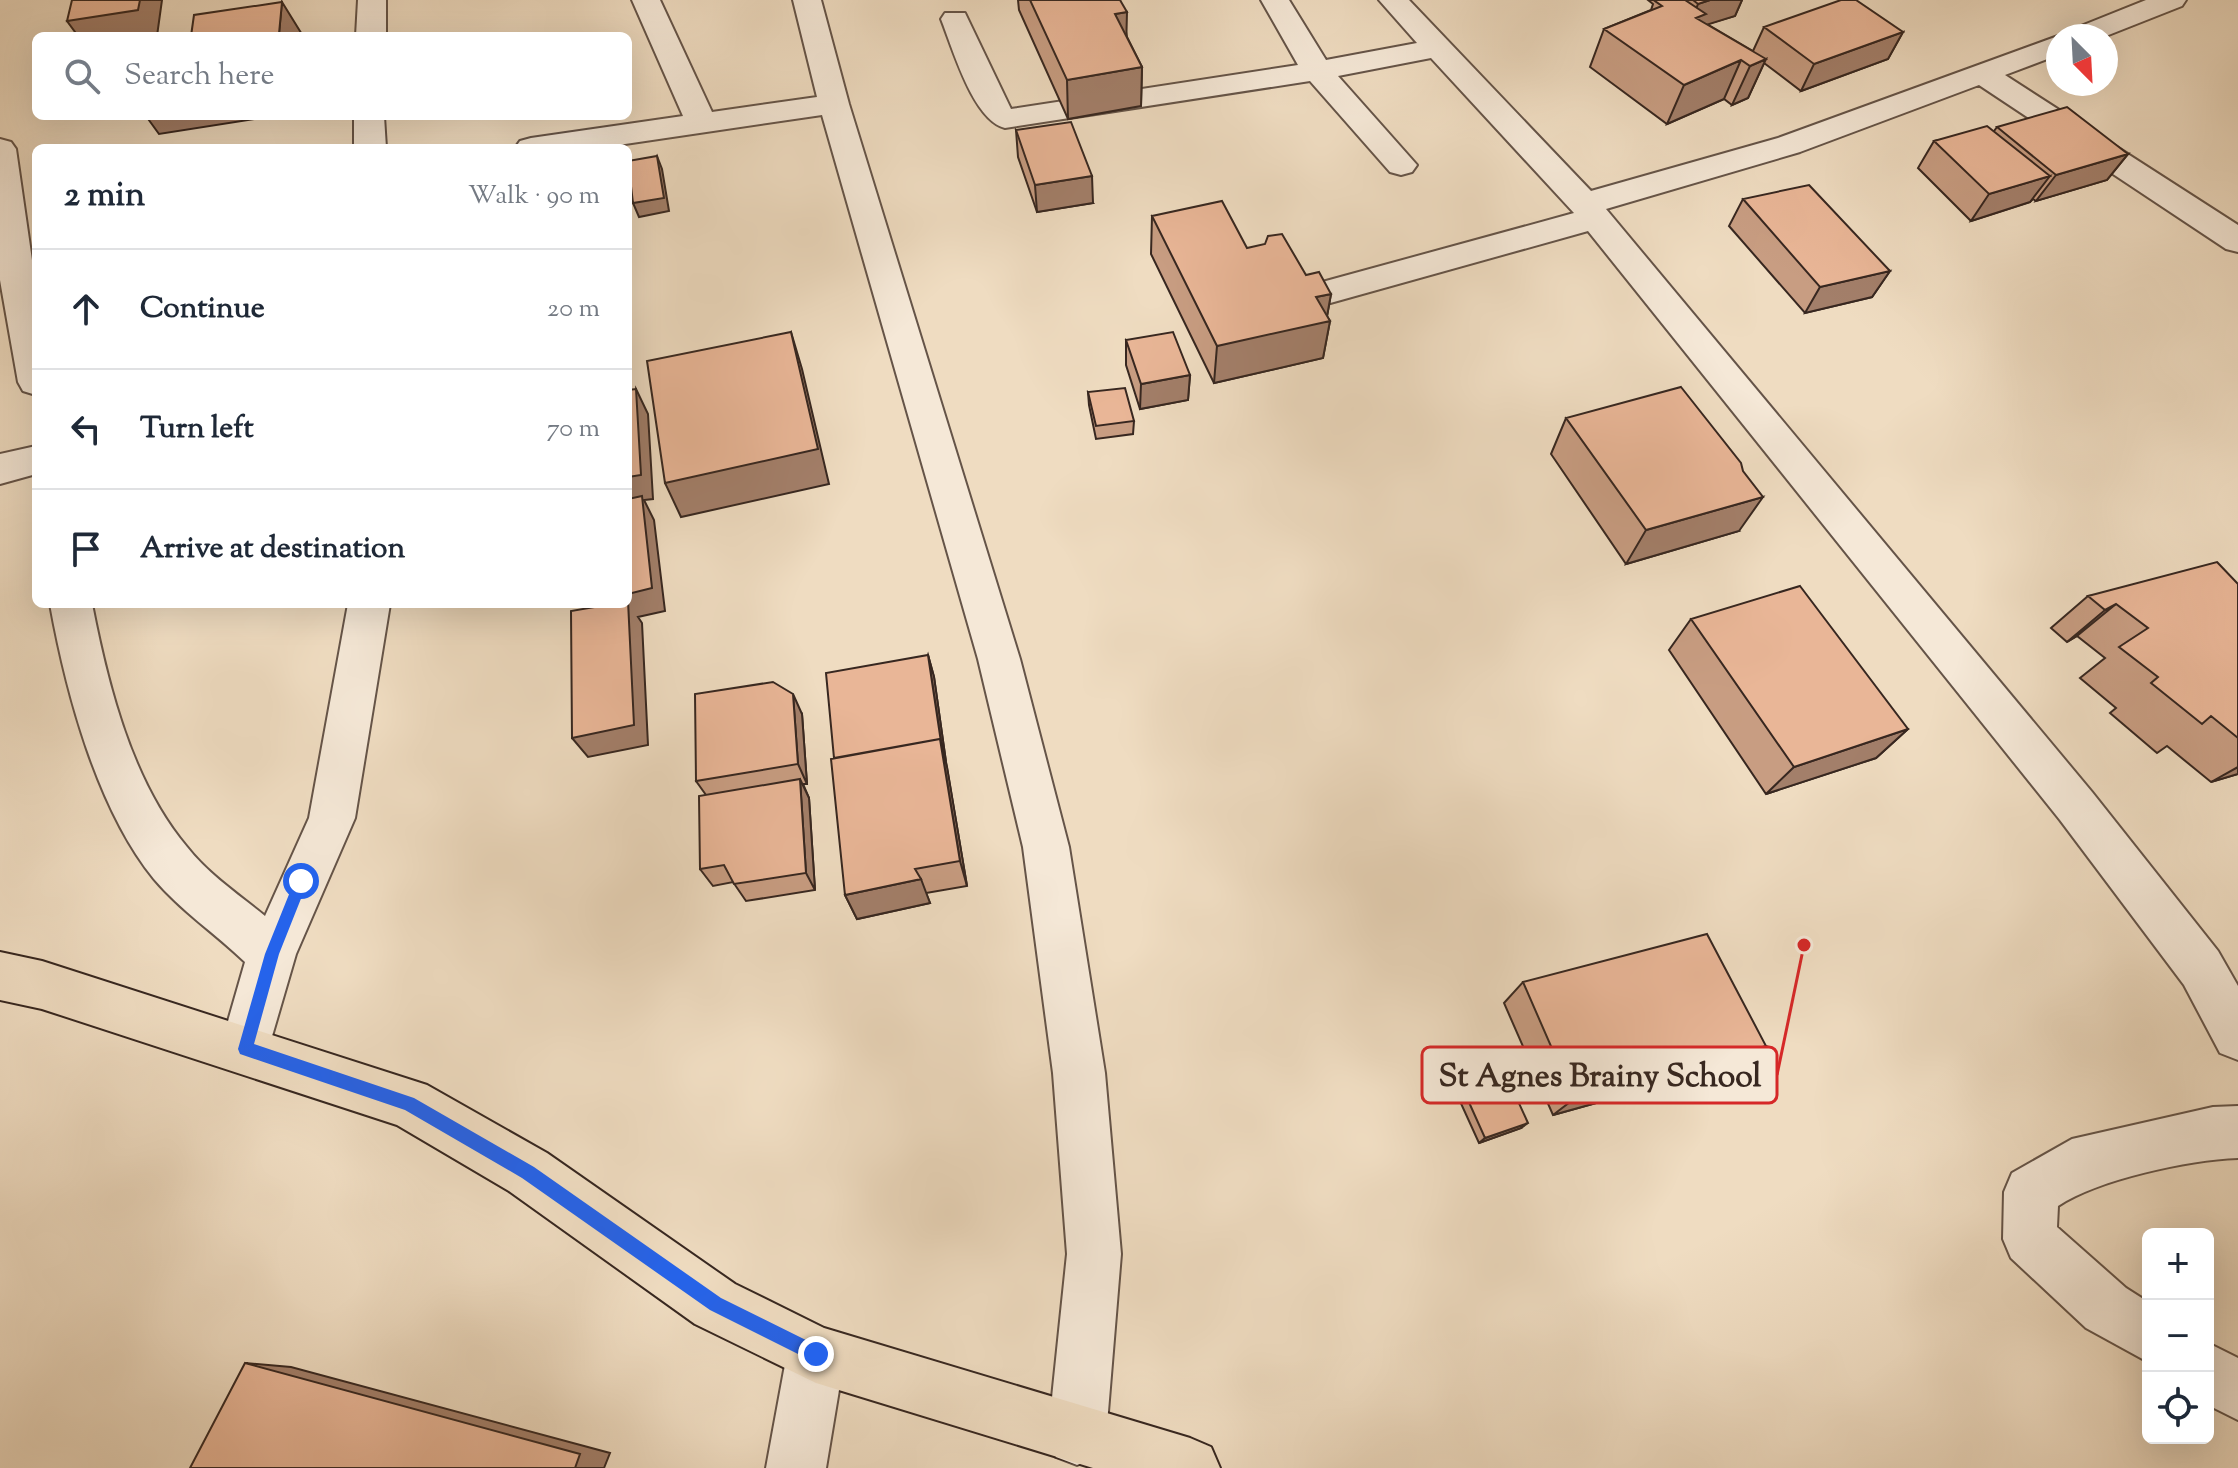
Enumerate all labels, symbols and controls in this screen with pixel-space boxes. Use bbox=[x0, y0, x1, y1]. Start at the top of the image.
north arrow bbox=[2046, 24, 2118, 96]
search box bbox=[32, 32, 632, 120]
icon: search bbox=[60, 54, 104, 98]
text: Search here bbox=[124, 55, 274, 98]
text: 2 min bbox=[64, 172, 145, 221]
text: Walk · 90 m bbox=[468, 178, 600, 215]
icon: ahead bbox=[64, 287, 108, 331]
text: Continue bbox=[140, 288, 265, 331]
text: 20 m bbox=[547, 291, 600, 328]
icon: left bbox=[64, 407, 108, 451]
text: Turn left bbox=[140, 408, 254, 451]
text: 70 m bbox=[547, 411, 600, 448]
icon: arrive bbox=[64, 527, 108, 571]
text: Arrive at destination bbox=[140, 528, 405, 571]
route start bbox=[283, 863, 319, 899]
callout: St Agnes Brainy School bbox=[1422, 1047, 1777, 1103]
text: St Agnes Brainy School bbox=[1438, 1055, 1762, 1101]
map controls bbox=[2142, 1228, 2214, 1444]
button: + bbox=[2142, 1228, 2214, 1300]
button: − bbox=[2142, 1300, 2214, 1372]
route end bbox=[798, 1336, 834, 1372]
button: locate bbox=[2142, 1372, 2214, 1444]

